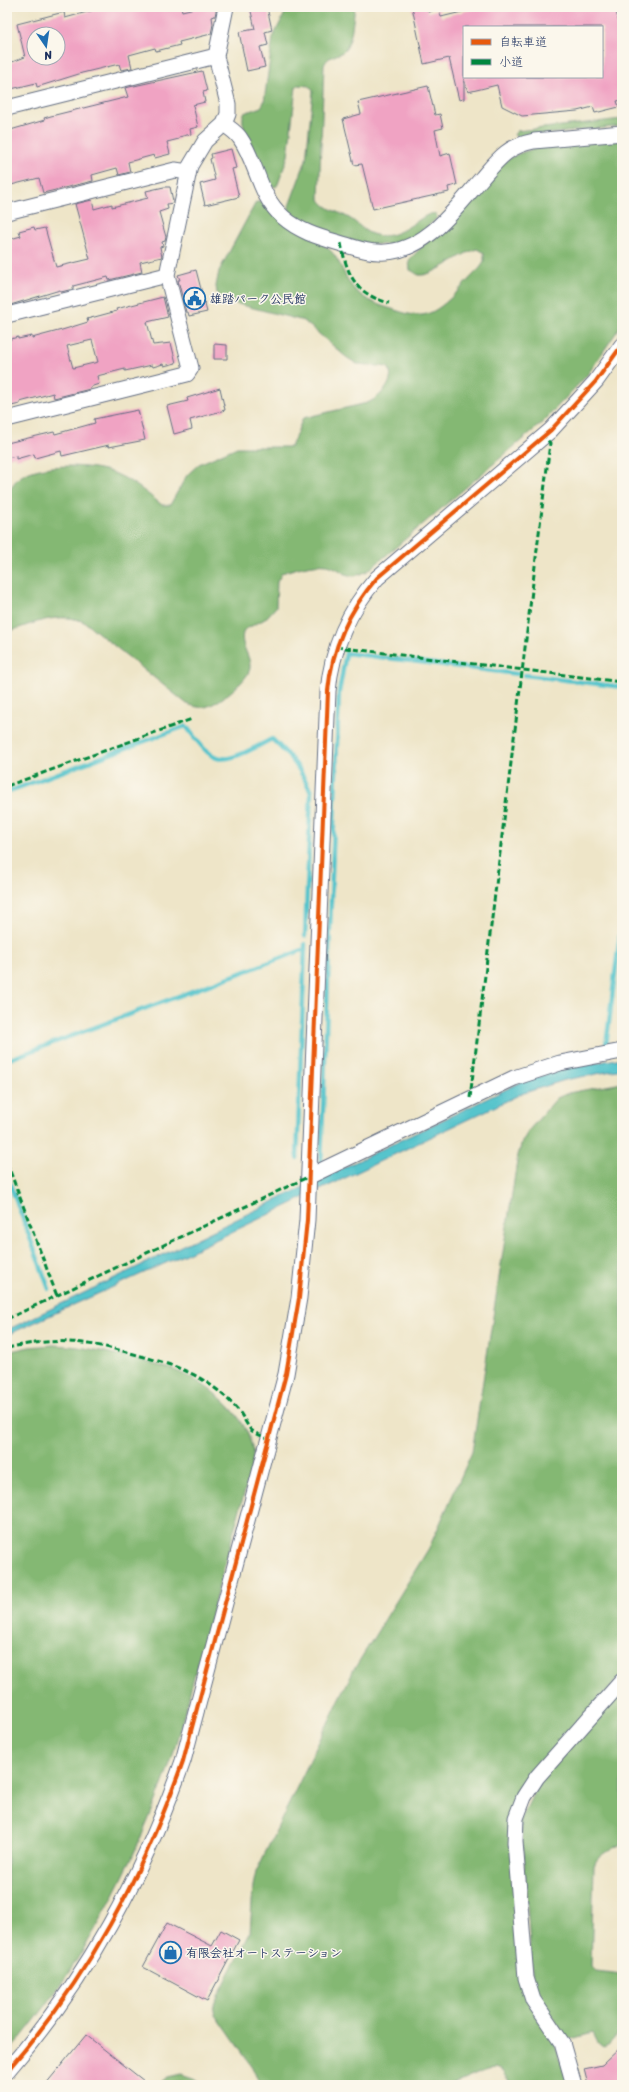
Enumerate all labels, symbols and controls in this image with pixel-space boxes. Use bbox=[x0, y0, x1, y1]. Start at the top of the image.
north arrow bbox=[26, 26, 66, 66]
legend bbox=[463, 26, 603, 78]
text: 自転車道 bbox=[499, 31, 547, 53]
text: N bbox=[42, 45, 55, 65]
text: 小道 bbox=[499, 51, 523, 73]
public building icon: 雄踏パーク公民館 bbox=[181, 286, 207, 312]
place label: 雄踏パーク公民館 bbox=[210, 288, 306, 310]
shop icon: 有限会社オートステーション bbox=[158, 1940, 184, 1966]
place label: 有限会社オートステーション bbox=[186, 1942, 342, 1964]

